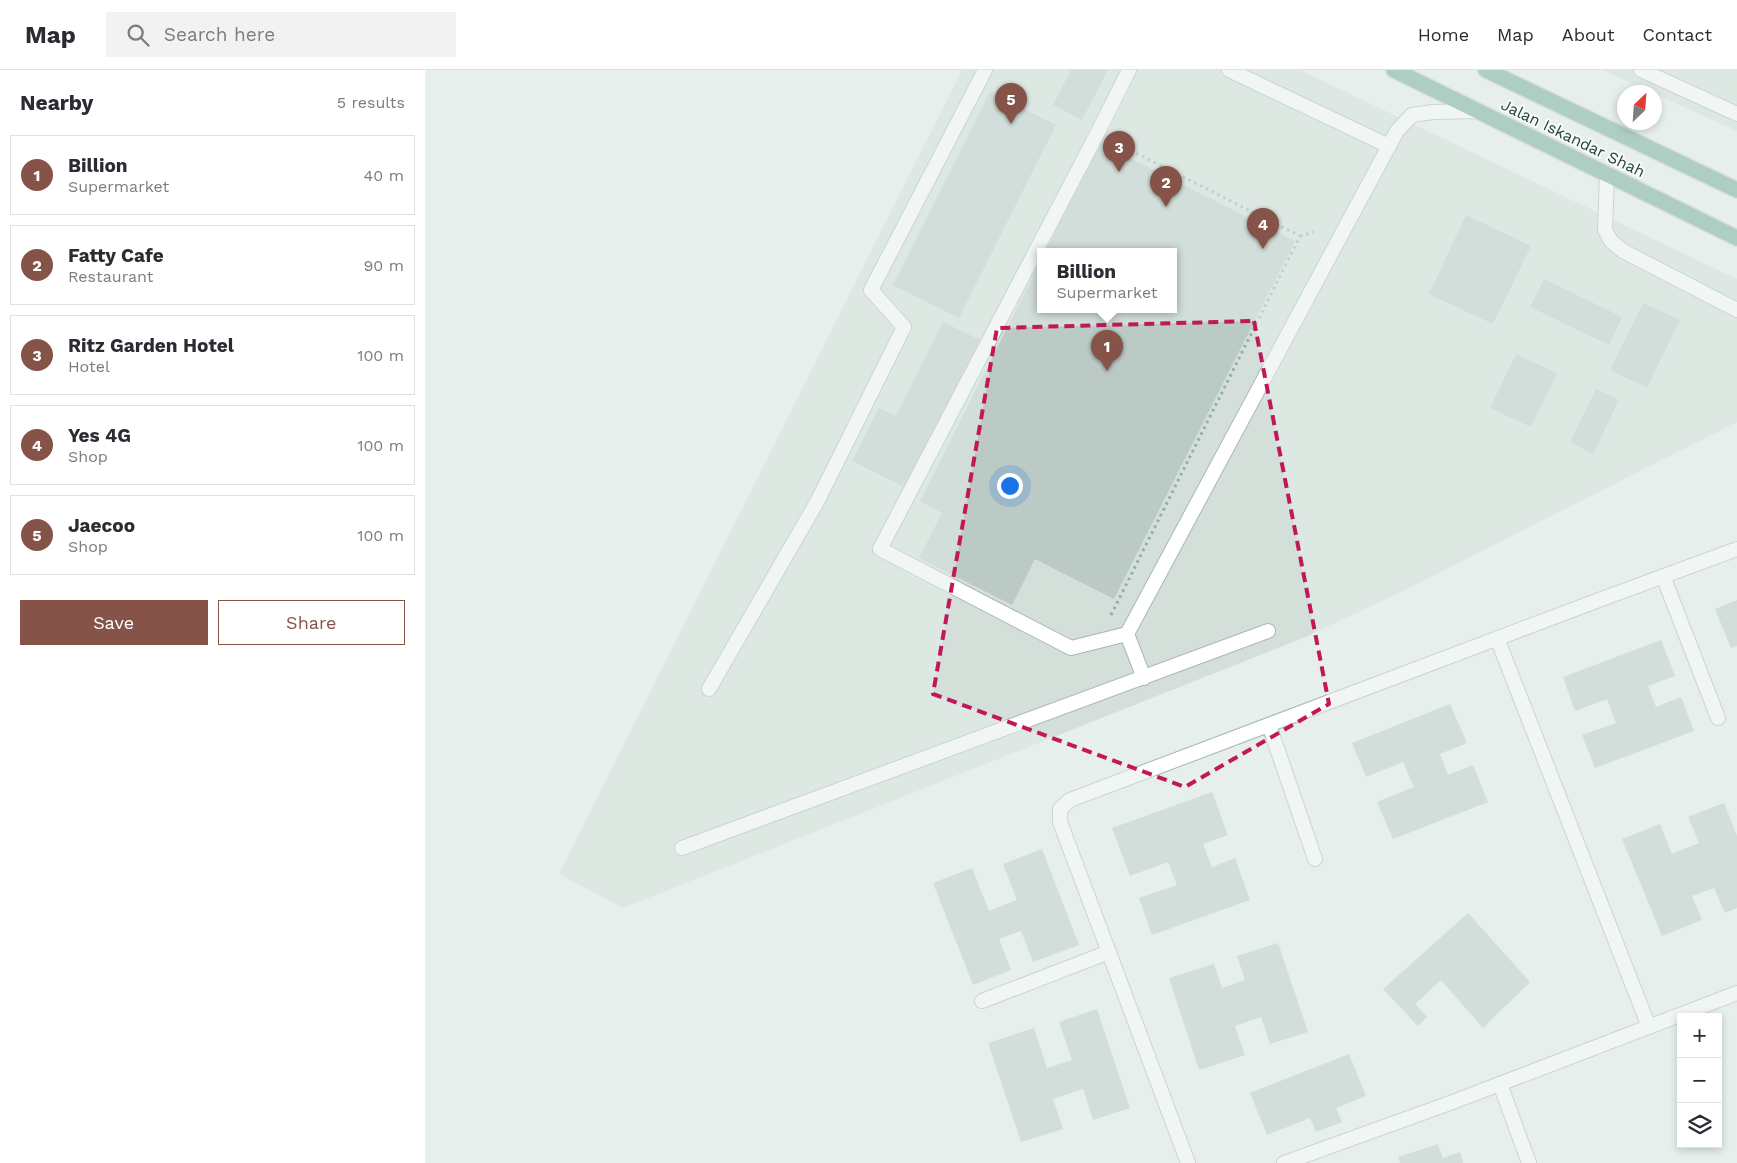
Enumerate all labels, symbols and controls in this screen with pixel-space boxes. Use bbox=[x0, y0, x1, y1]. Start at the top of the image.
search box bbox=[106, 12, 456, 57]
text: Map bbox=[25, 21, 76, 49]
icon: search bbox=[124, 21, 152, 49]
text: Search here bbox=[164, 23, 275, 46]
text: Home bbox=[1418, 24, 1469, 45]
text: Map bbox=[1497, 24, 1534, 45]
text: About bbox=[1562, 24, 1614, 45]
text: Contact bbox=[1642, 24, 1712, 45]
pin: 5 bbox=[995, 83, 1027, 124]
north arrow bbox=[1617, 85, 1662, 130]
text: Nearby bbox=[20, 90, 93, 115]
text: 5 results bbox=[337, 93, 405, 112]
street label: Jalan Iskandar Shah bbox=[1498, 95, 1648, 181]
pin: 3 bbox=[1103, 131, 1135, 172]
text: Billion bbox=[68, 154, 128, 177]
text: 1 bbox=[34, 166, 40, 185]
text: 40 m bbox=[364, 166, 404, 185]
pin: 2 bbox=[1150, 166, 1182, 207]
text: Supermarket bbox=[68, 177, 169, 196]
pin: 4 bbox=[1247, 208, 1279, 249]
text: Fatty Cafe bbox=[68, 244, 164, 267]
popup bbox=[1037, 248, 1177, 313]
text: 2 bbox=[32, 256, 42, 275]
text: 90 m bbox=[363, 256, 404, 275]
text: Billion bbox=[1056, 260, 1116, 283]
text: Restaurant bbox=[68, 267, 154, 286]
text: Supermarket bbox=[1056, 283, 1158, 302]
pin: 1 bbox=[1091, 330, 1123, 371]
text: Ritz Garden Hotel bbox=[68, 334, 234, 357]
text: 3 bbox=[32, 346, 42, 365]
text: 100 m bbox=[357, 346, 404, 365]
text: Hotel bbox=[68, 357, 110, 376]
text: Yes 4G bbox=[68, 424, 131, 447]
text: 4 bbox=[32, 436, 42, 455]
text: 100 m bbox=[357, 436, 404, 455]
text: Shop bbox=[68, 447, 108, 466]
your location bbox=[997, 473, 1023, 499]
text: Jaecoo bbox=[68, 514, 135, 537]
text: 5 bbox=[32, 526, 42, 545]
text: 100 m bbox=[357, 526, 404, 545]
text: Shop bbox=[68, 537, 108, 556]
button: Save bbox=[20, 600, 208, 645]
button: Share bbox=[218, 600, 405, 645]
map controls bbox=[1677, 1013, 1722, 1148]
button: + bbox=[1677, 1013, 1722, 1058]
button: − bbox=[1677, 1058, 1722, 1103]
button: layers bbox=[1677, 1103, 1722, 1148]

